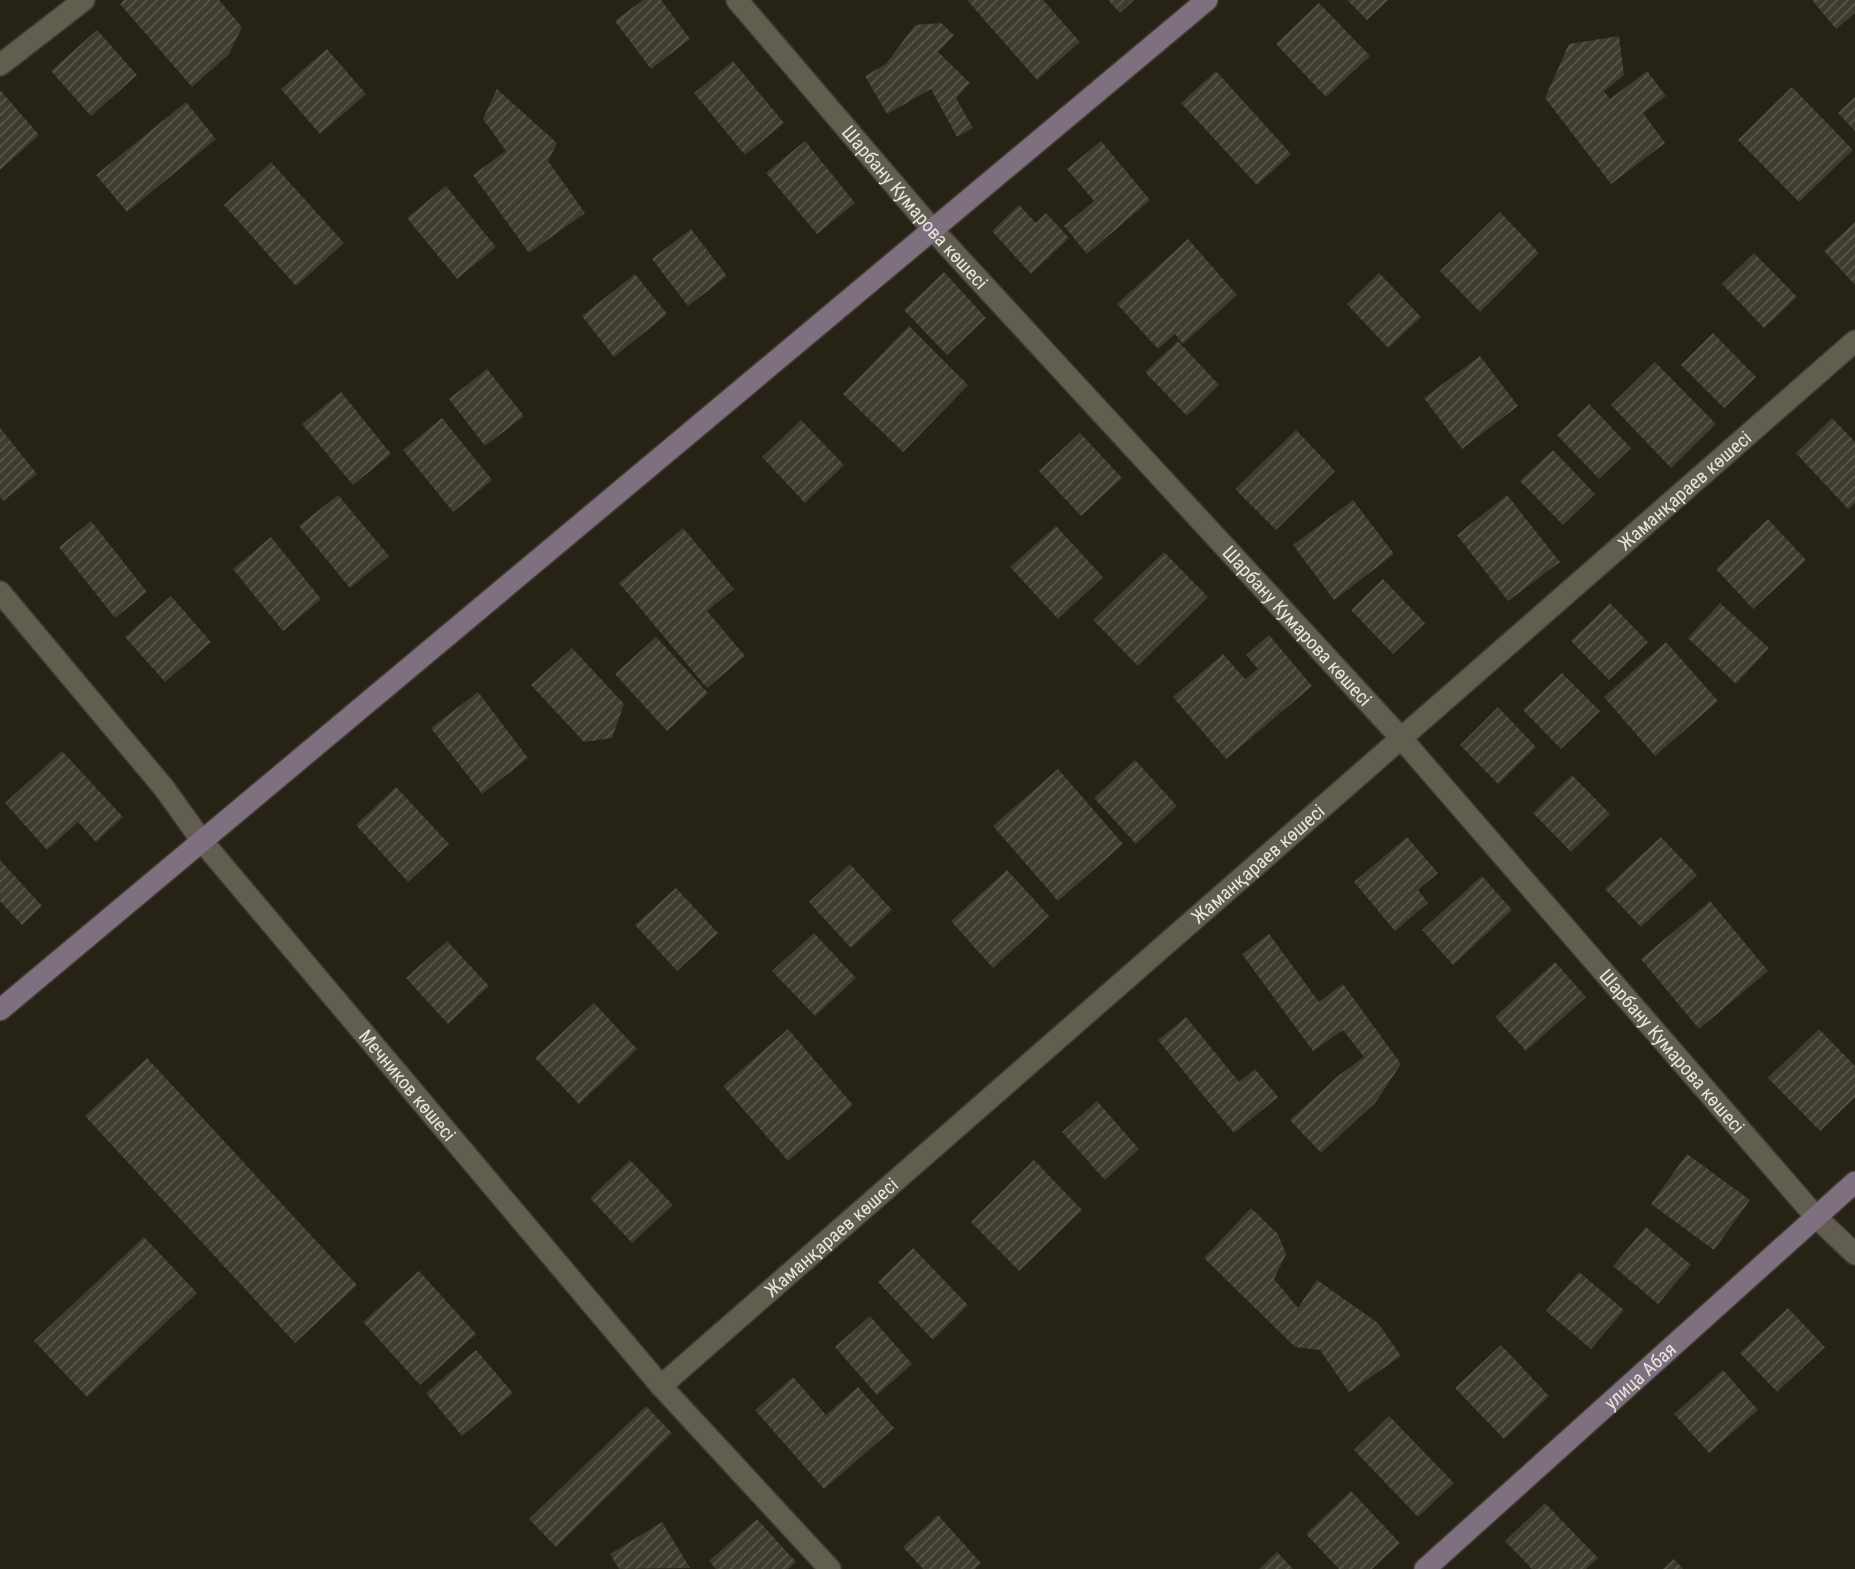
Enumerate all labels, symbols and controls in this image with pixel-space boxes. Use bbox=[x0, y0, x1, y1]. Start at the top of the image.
street label: Шарбану Кумарова көшесі bbox=[837, 121, 992, 294]
street label: Жаманқараев көшесі bbox=[1613, 426, 1756, 555]
street label: Шарбану Кумарова көшесі bbox=[1218, 541, 1377, 711]
street label: Жаманқараев көшесі bbox=[1187, 800, 1329, 929]
street label: Шарбану Кумарова көшесі bbox=[1594, 965, 1749, 1138]
street label: Мечников көшесі bbox=[354, 1025, 461, 1146]
street label: Жаманқараев көшесі bbox=[760, 1173, 903, 1302]
street label: улица Абая bbox=[1599, 1338, 1681, 1414]

